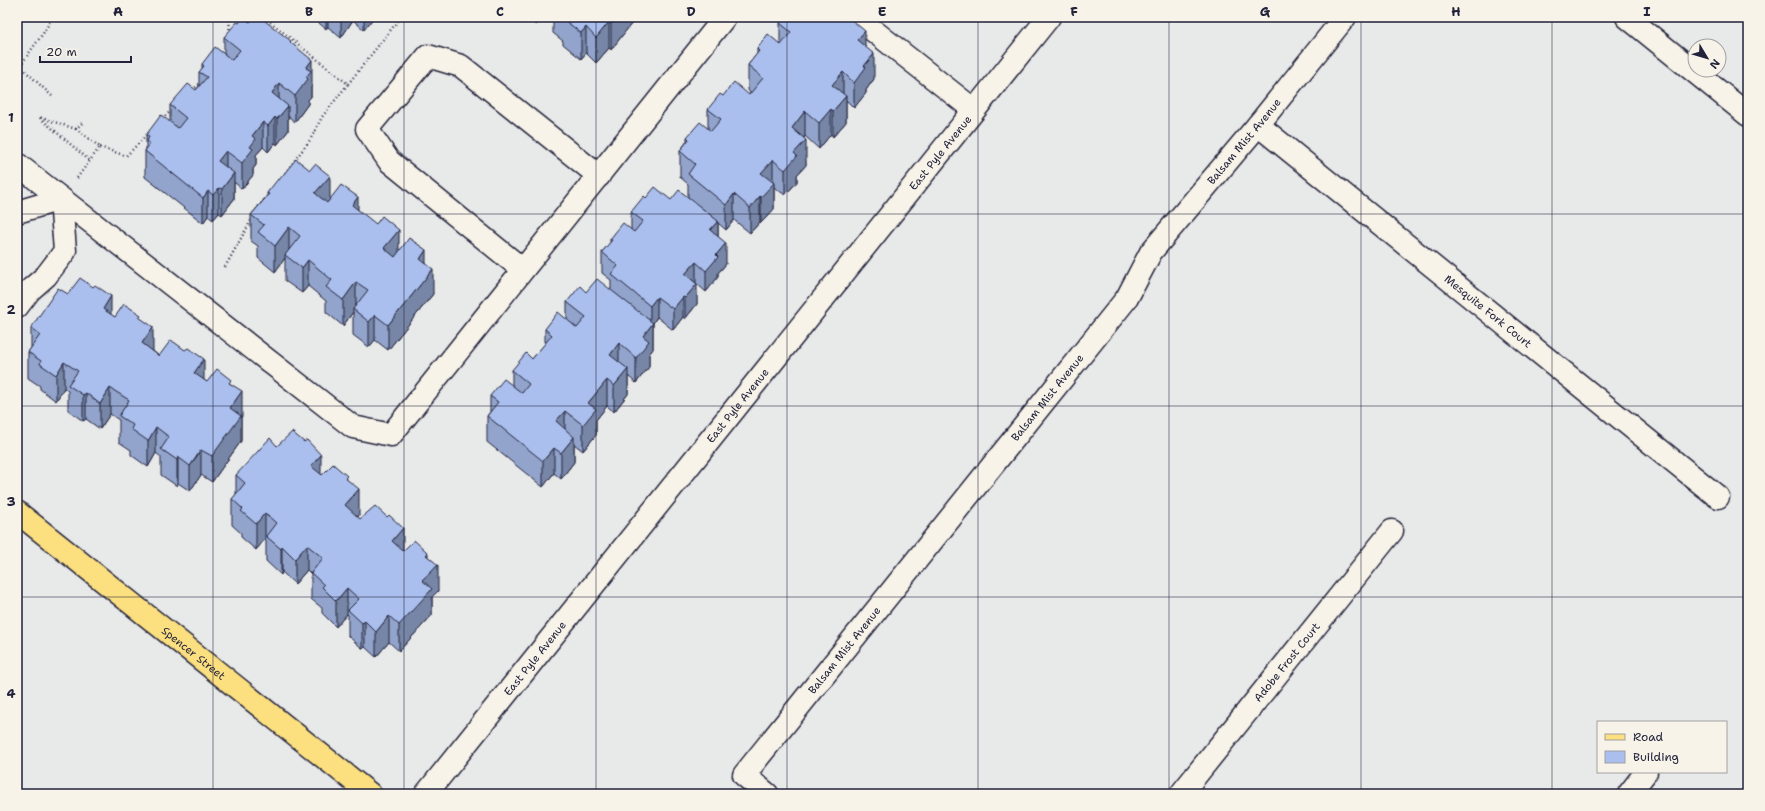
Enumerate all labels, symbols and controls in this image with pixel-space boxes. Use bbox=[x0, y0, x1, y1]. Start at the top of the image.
text: A bbox=[113, 3, 123, 20]
text: B bbox=[305, 3, 313, 20]
text: C bbox=[496, 3, 504, 20]
text: D bbox=[686, 3, 696, 20]
text: E bbox=[878, 3, 887, 20]
text: F bbox=[1070, 3, 1078, 20]
text: G bbox=[1260, 3, 1271, 20]
text: H bbox=[1451, 3, 1461, 20]
text: I bbox=[1643, 3, 1651, 20]
scale bar bbox=[40, 38, 131, 64]
north arrow bbox=[1687, 38, 1727, 78]
text: 20 m bbox=[46, 44, 77, 60]
text: N bbox=[1706, 56, 1723, 72]
street label: Balsam Mist Avenue bbox=[1204, 95, 1285, 188]
text: 1 bbox=[8, 109, 14, 126]
street label: East Pyle Avenue bbox=[906, 112, 975, 194]
street label: Mesquite Fork Court bbox=[1441, 272, 1535, 352]
text: 2 bbox=[6, 301, 16, 318]
street label: Balsam Mist Avenue bbox=[1008, 351, 1087, 445]
street label: East Pyle Avenue bbox=[703, 365, 773, 446]
text: 3 bbox=[6, 493, 16, 510]
street label: Balsam Mist Avenue bbox=[805, 604, 884, 697]
street label: East Pyle Avenue bbox=[501, 618, 570, 699]
street label: Adobe Frost Court bbox=[1251, 620, 1324, 705]
street label: Spencer Street bbox=[158, 623, 228, 684]
text: 4 bbox=[6, 685, 16, 702]
legend bbox=[1597, 721, 1727, 773]
text: Road bbox=[1633, 729, 1664, 745]
text: Building bbox=[1633, 749, 1679, 765]

